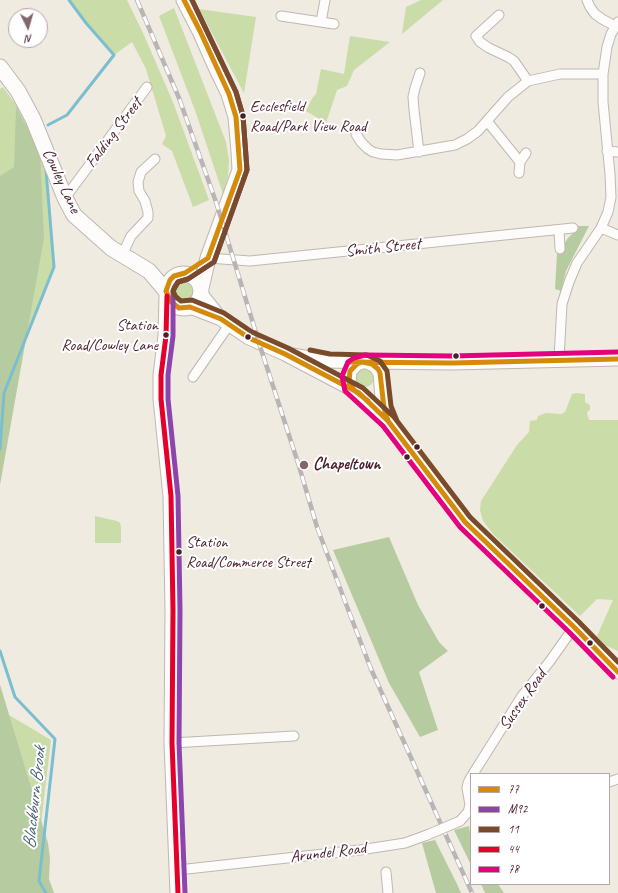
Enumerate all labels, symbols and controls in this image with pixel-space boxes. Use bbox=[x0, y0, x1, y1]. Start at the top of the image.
north arrow bbox=[8, 8, 48, 48]
text: N bbox=[25, 32, 33, 46]
street label: Falding Street bbox=[81, 94, 147, 172]
place label: Ecclesfield Road/Park View Road bbox=[250, 97, 366, 135]
marker: Ecclesfield Road/Park View Road bbox=[238, 111, 248, 121]
street label: Cowley Lane bbox=[37, 146, 85, 216]
street label: Smith Street bbox=[344, 234, 422, 262]
place label: Station Road/Cowley Lane bbox=[61, 316, 158, 354]
marker: Station Road/Cowley Lane bbox=[161, 330, 171, 340]
unlabelled marker bbox=[243, 332, 253, 342]
unlabelled marker bbox=[451, 351, 461, 361]
unlabelled marker bbox=[412, 442, 422, 452]
unlabelled marker bbox=[402, 452, 412, 462]
place label: Chapeltown bbox=[313, 455, 380, 475]
marker: Chapeltown bbox=[298, 459, 310, 471]
place label: Station Road/Commerce Street bbox=[186, 533, 311, 571]
marker: Station Road/Commerce Street bbox=[174, 547, 184, 557]
unlabelled marker bbox=[537, 601, 547, 611]
unlabelled marker bbox=[585, 638, 595, 648]
street label: Sussex Road bbox=[495, 666, 551, 734]
water label: Blackburn Brook bbox=[19, 746, 51, 850]
legend bbox=[470, 773, 610, 885]
text: 77 bbox=[508, 781, 519, 797]
text: M92 bbox=[508, 801, 527, 817]
text: 11 bbox=[508, 821, 519, 837]
street label: Arundel Road bbox=[289, 838, 367, 868]
text: 44 bbox=[508, 841, 519, 857]
text: 78 bbox=[508, 861, 519, 877]

